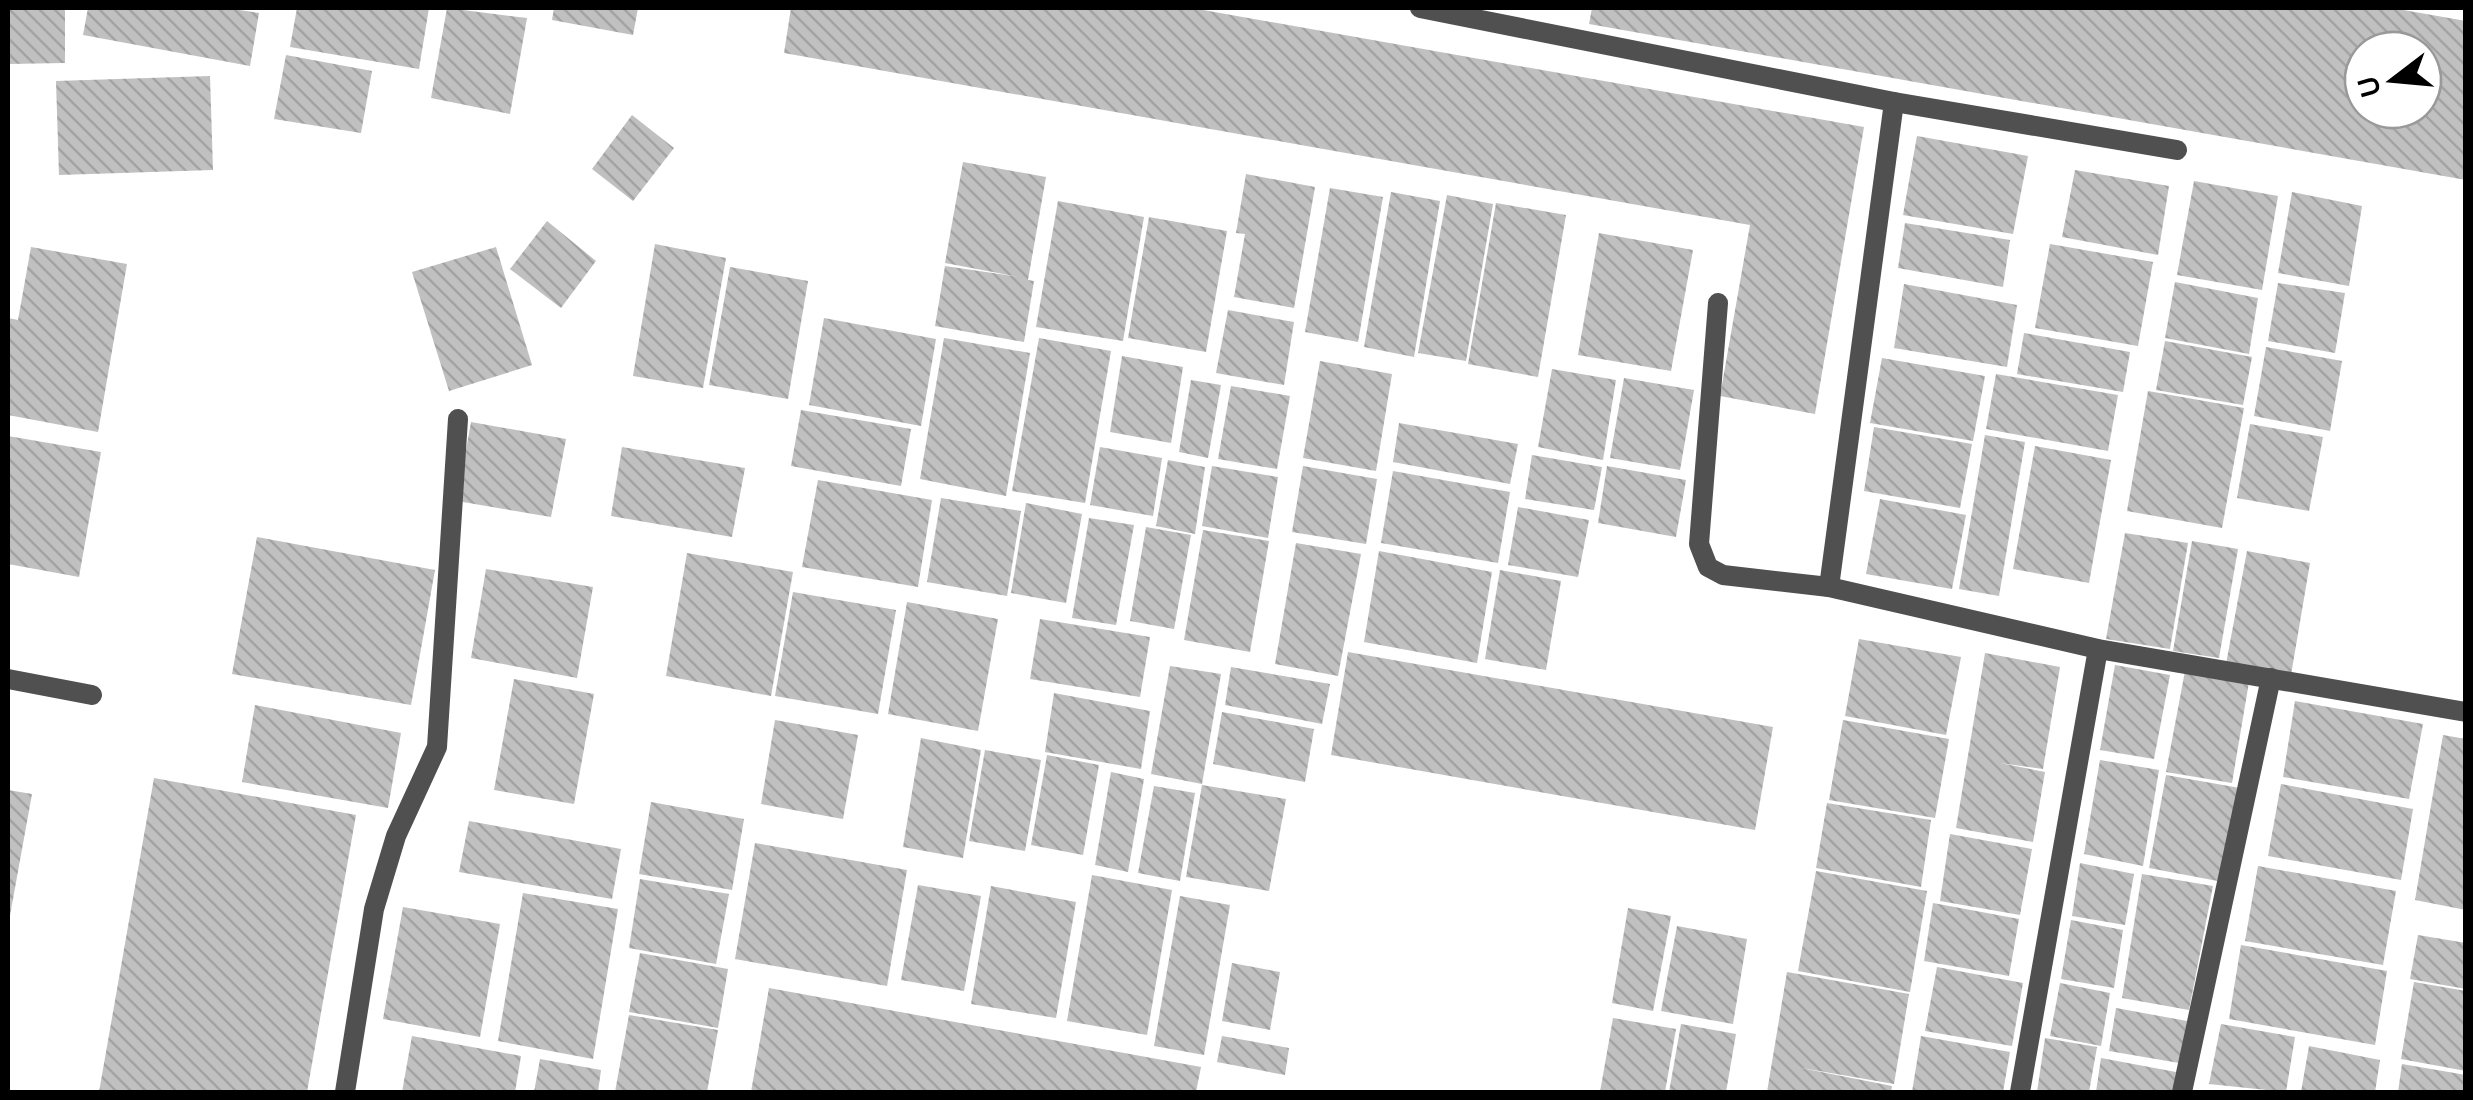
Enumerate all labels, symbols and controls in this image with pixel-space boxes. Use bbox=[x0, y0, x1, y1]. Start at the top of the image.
north arrow bbox=[2343, 30, 2443, 130]
text: U bbox=[2350, 73, 2388, 101]

